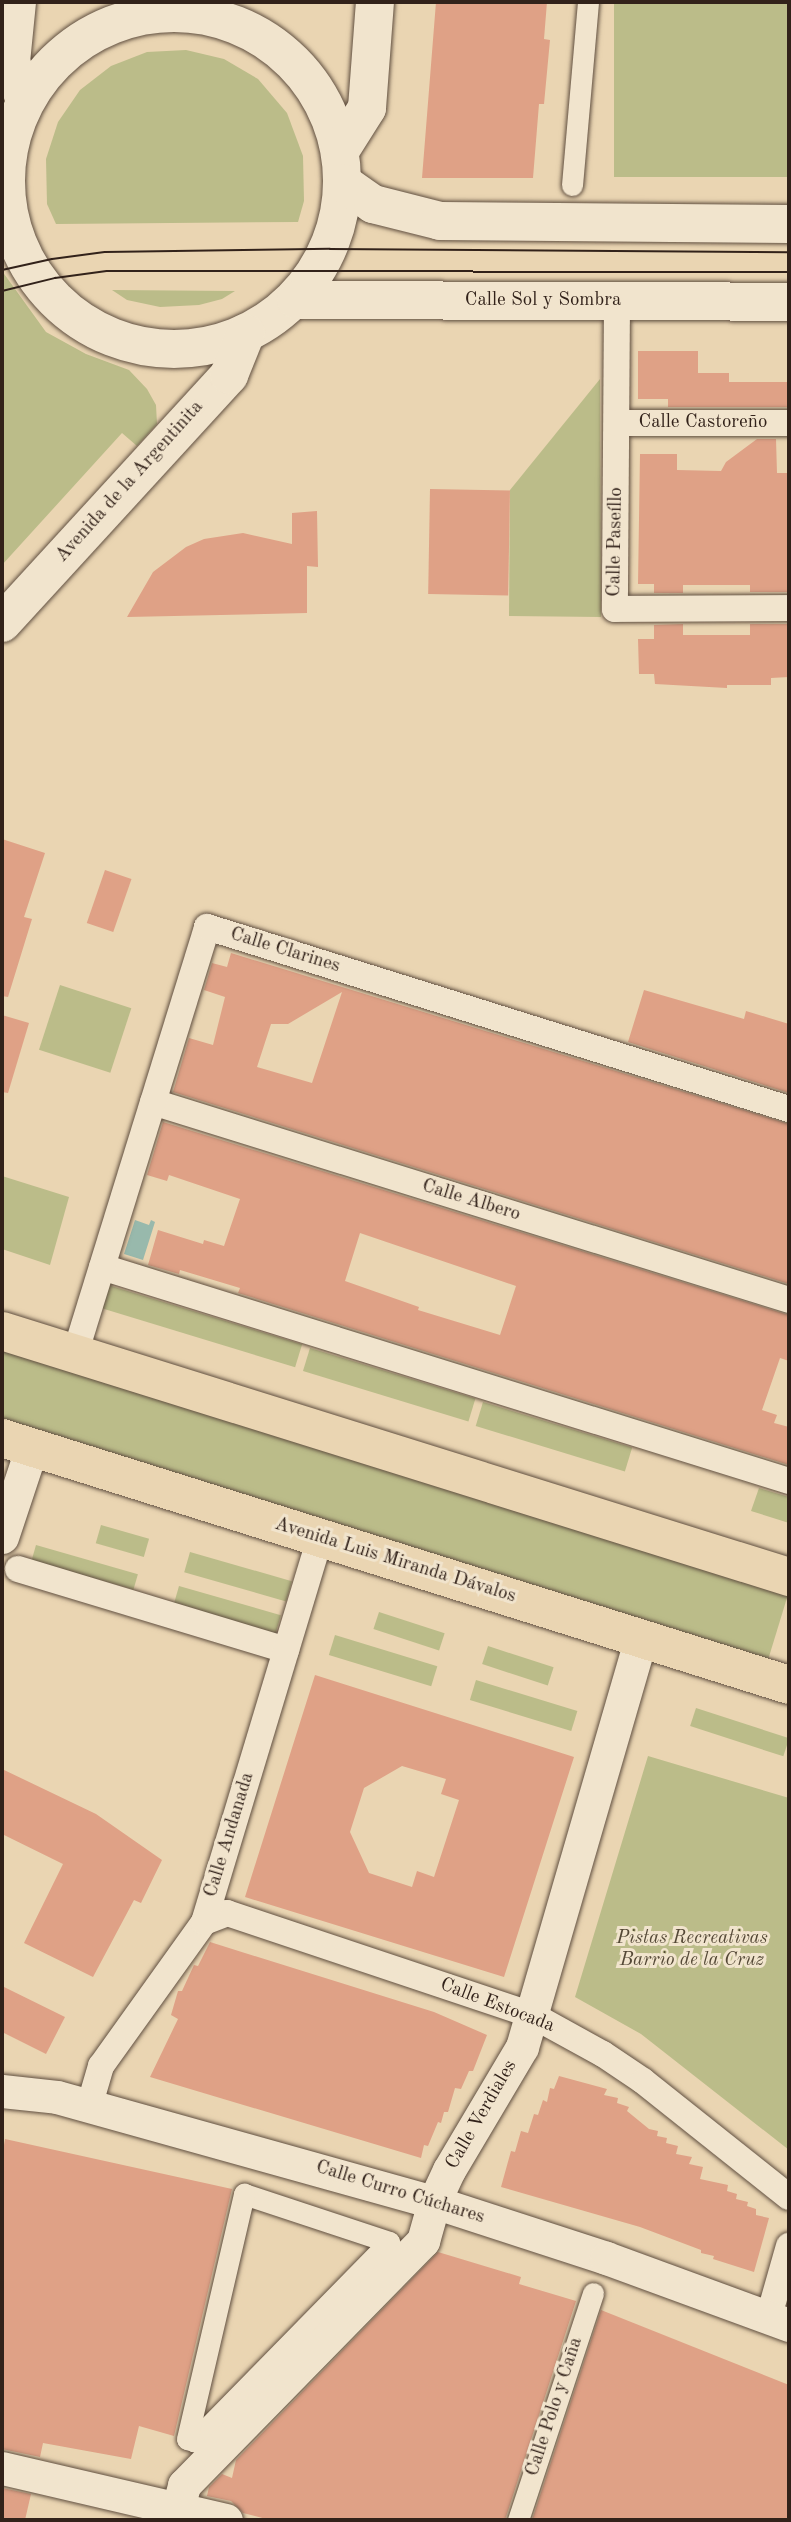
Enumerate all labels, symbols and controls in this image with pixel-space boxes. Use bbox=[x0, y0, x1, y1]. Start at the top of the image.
street label: Calle Sol y Sombra bbox=[465, 290, 621, 312]
street label: Avenida de la Argentinita bbox=[51, 396, 209, 568]
street label: Calle Castoreño bbox=[638, 412, 768, 434]
street label: Calle Paseíllo bbox=[604, 487, 628, 597]
street label: Calle Clarines bbox=[227, 923, 343, 979]
street label: Calle Albero bbox=[419, 1175, 523, 1227]
street label: Avenida Luis Miranda Dávalos bbox=[272, 1513, 518, 1609]
street label: Calle Andanada bbox=[200, 1770, 260, 1900]
park label: Pistas Recreativas Barrio de la Cruz bbox=[616, 1928, 768, 1972]
street label: Calle Estocada bbox=[437, 1974, 557, 2038]
street label: Calle Verdiales bbox=[442, 2056, 522, 2174]
street label: Calle Curro Cúchares bbox=[313, 2156, 487, 2230]
street label: Calle Polo y Caña bbox=[522, 2335, 588, 2479]

